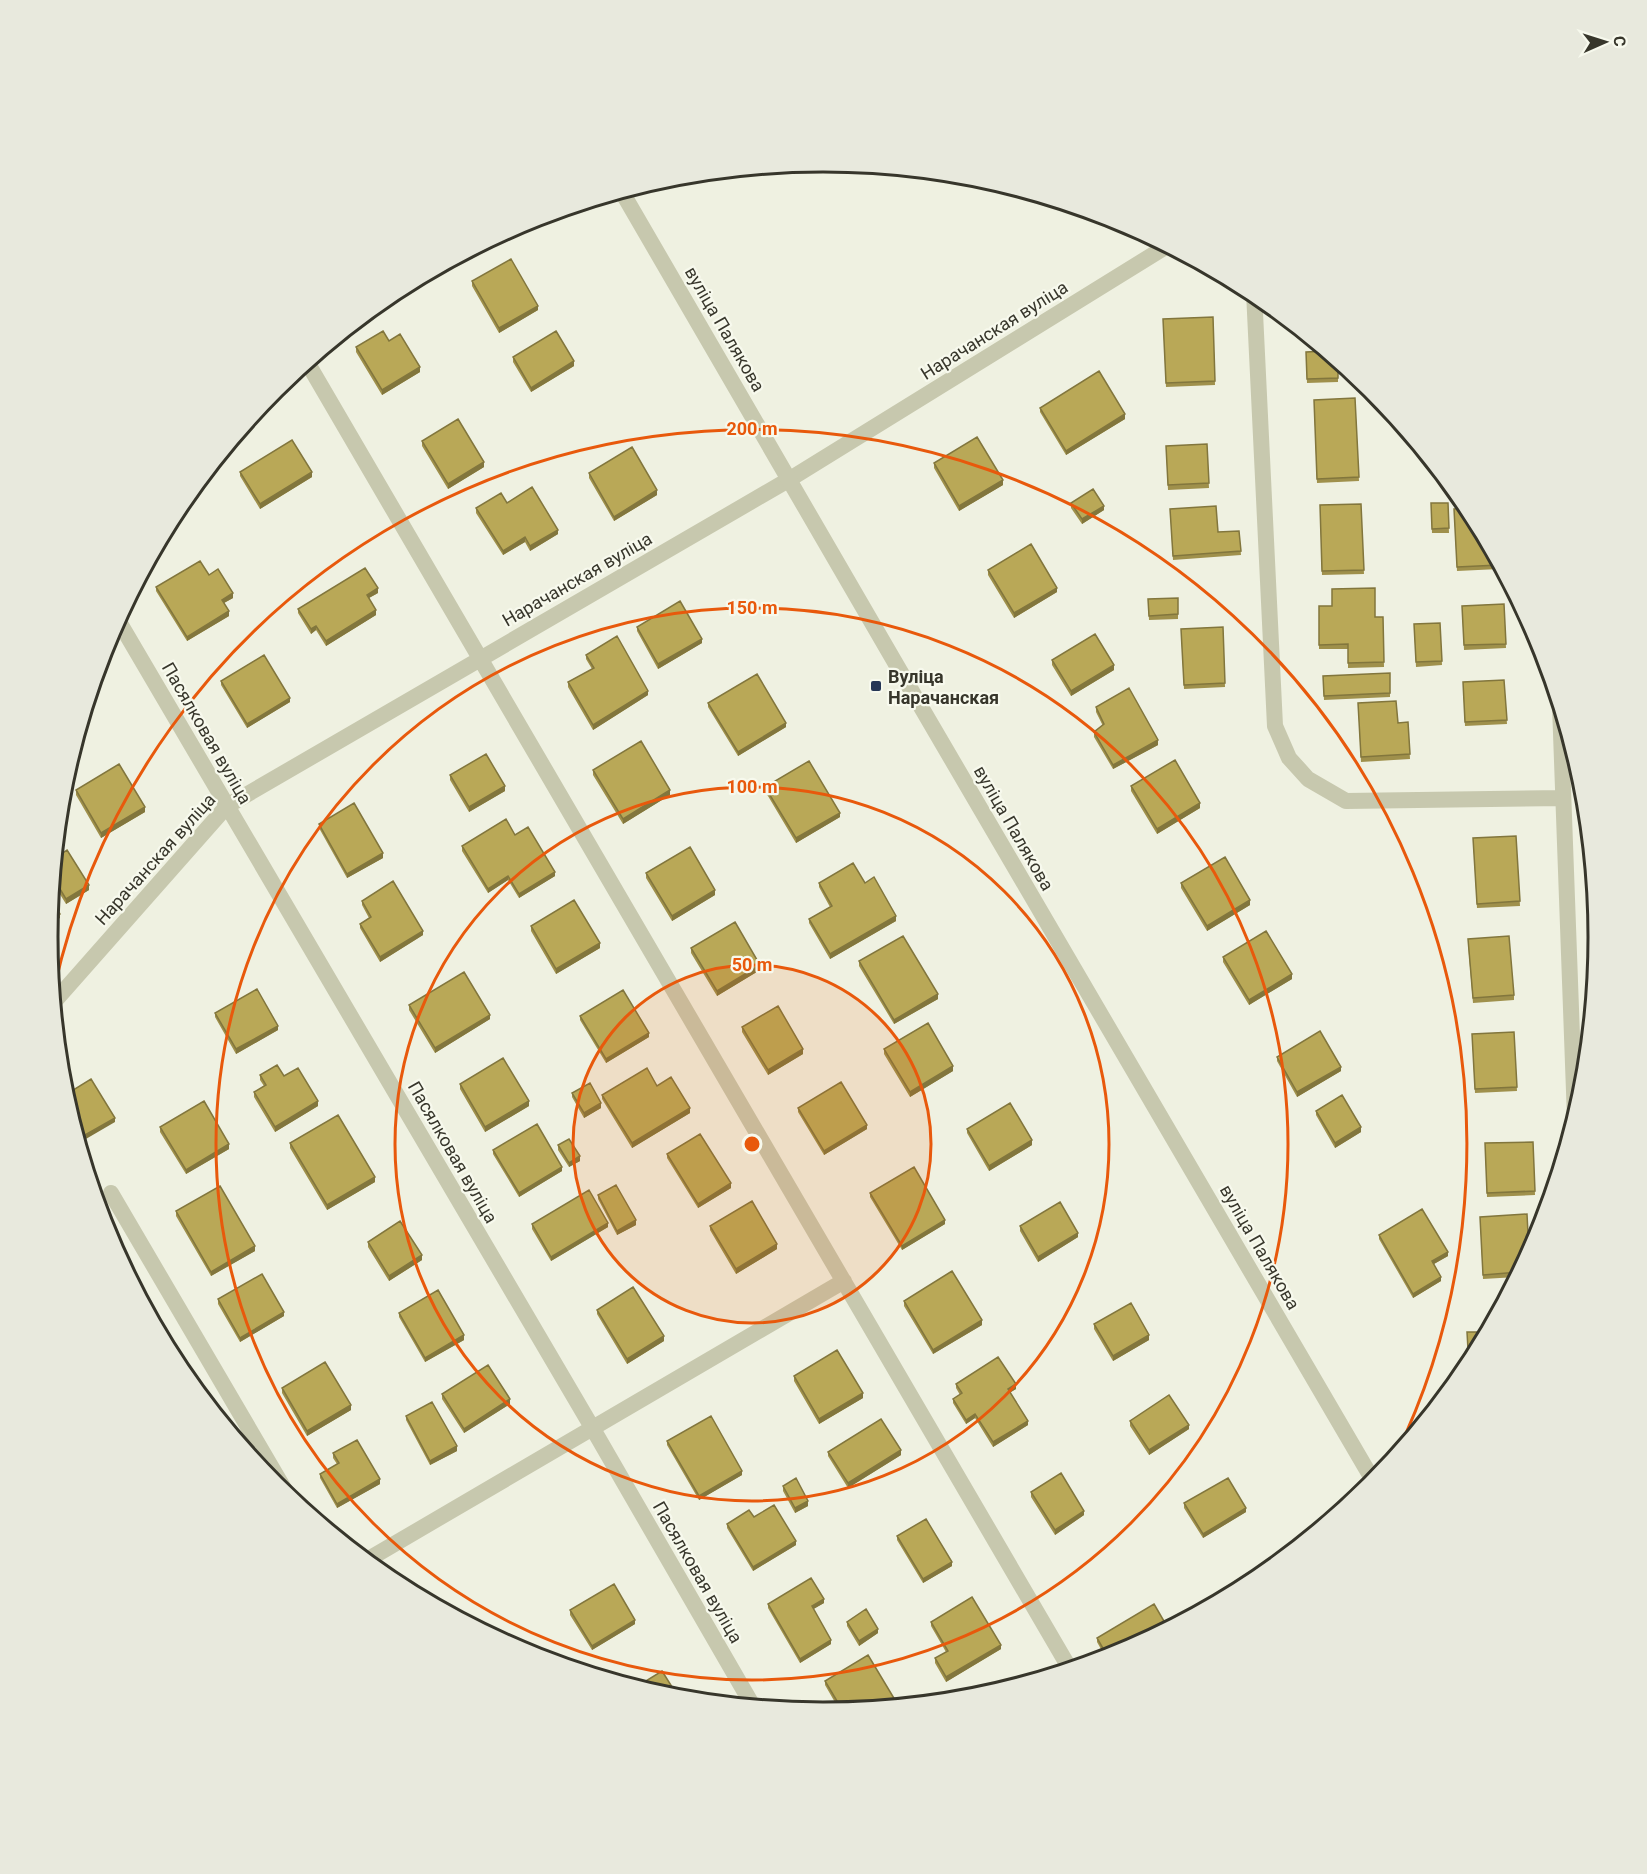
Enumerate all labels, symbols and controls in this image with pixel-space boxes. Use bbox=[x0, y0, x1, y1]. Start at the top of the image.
north arrow bbox=[1575, 12, 1635, 72]
text: С bbox=[1610, 36, 1629, 47]
street label: вуліца Палякова bbox=[681, 263, 769, 395]
street label: Нарачанская вуліца bbox=[917, 276, 1071, 384]
text: 200 m bbox=[726, 418, 778, 439]
street label: Нарачанская вуліца bbox=[498, 528, 656, 630]
text: 150 m bbox=[726, 597, 778, 618]
street label: Пасялковая вуліца bbox=[158, 658, 256, 808]
place label: Вуліца Нарачанская bbox=[888, 666, 999, 708]
marker: Вуліца Нарачанская bbox=[869, 679, 883, 693]
street label: вуліца Палякова bbox=[970, 762, 1058, 894]
text: 100 m bbox=[726, 776, 778, 797]
street label: Нарачанская вуліца bbox=[91, 789, 219, 929]
text: 50 m bbox=[732, 954, 772, 975]
street label: Пасялковая вуліца bbox=[404, 1077, 502, 1227]
centre of rings bbox=[742, 1134, 762, 1154]
street label: вуліца Палякова bbox=[1216, 1181, 1304, 1313]
street label: Пасялковая вуліца bbox=[649, 1497, 747, 1647]

